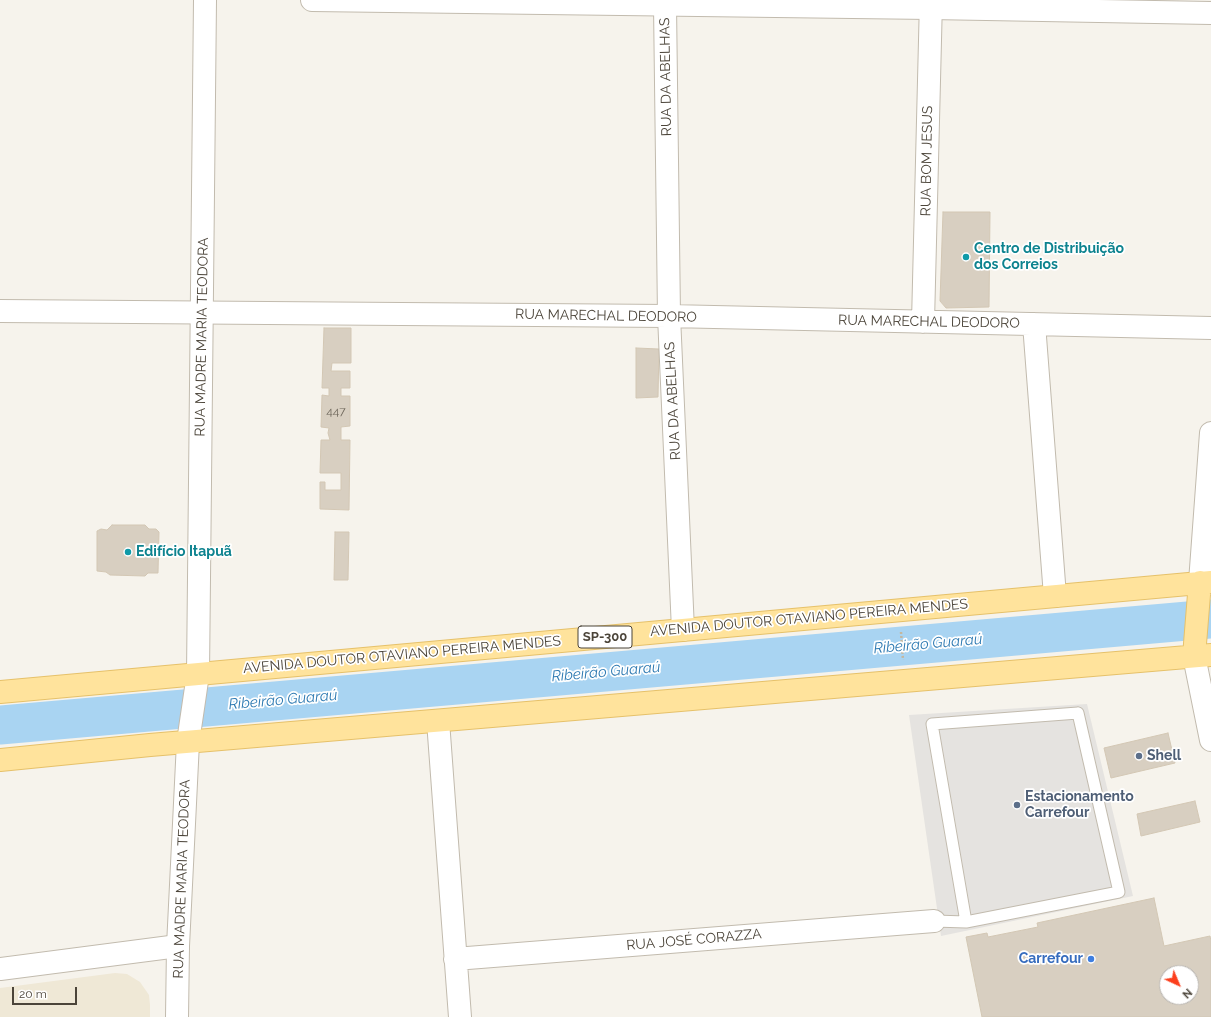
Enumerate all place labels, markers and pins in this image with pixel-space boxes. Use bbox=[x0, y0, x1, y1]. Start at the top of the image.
place label: Centro de Distribuição dos Correios bbox=[974, 241, 1124, 274]
marker: Centro de Distribuição dos Correios bbox=[961, 252, 971, 262]
place label: Edifício Itapuã bbox=[136, 544, 232, 560]
marker: Edifício Itapuã bbox=[123, 547, 133, 557]
place label: Shell bbox=[1147, 748, 1181, 764]
marker: Shell bbox=[1134, 751, 1144, 761]
place label: Estacionamento Carrefour bbox=[1025, 789, 1134, 822]
marker: Estacionamento Carrefour bbox=[1012, 800, 1022, 810]
place label: Carrefour bbox=[1019, 951, 1083, 967]
marker: Carrefour bbox=[1086, 954, 1096, 964]

